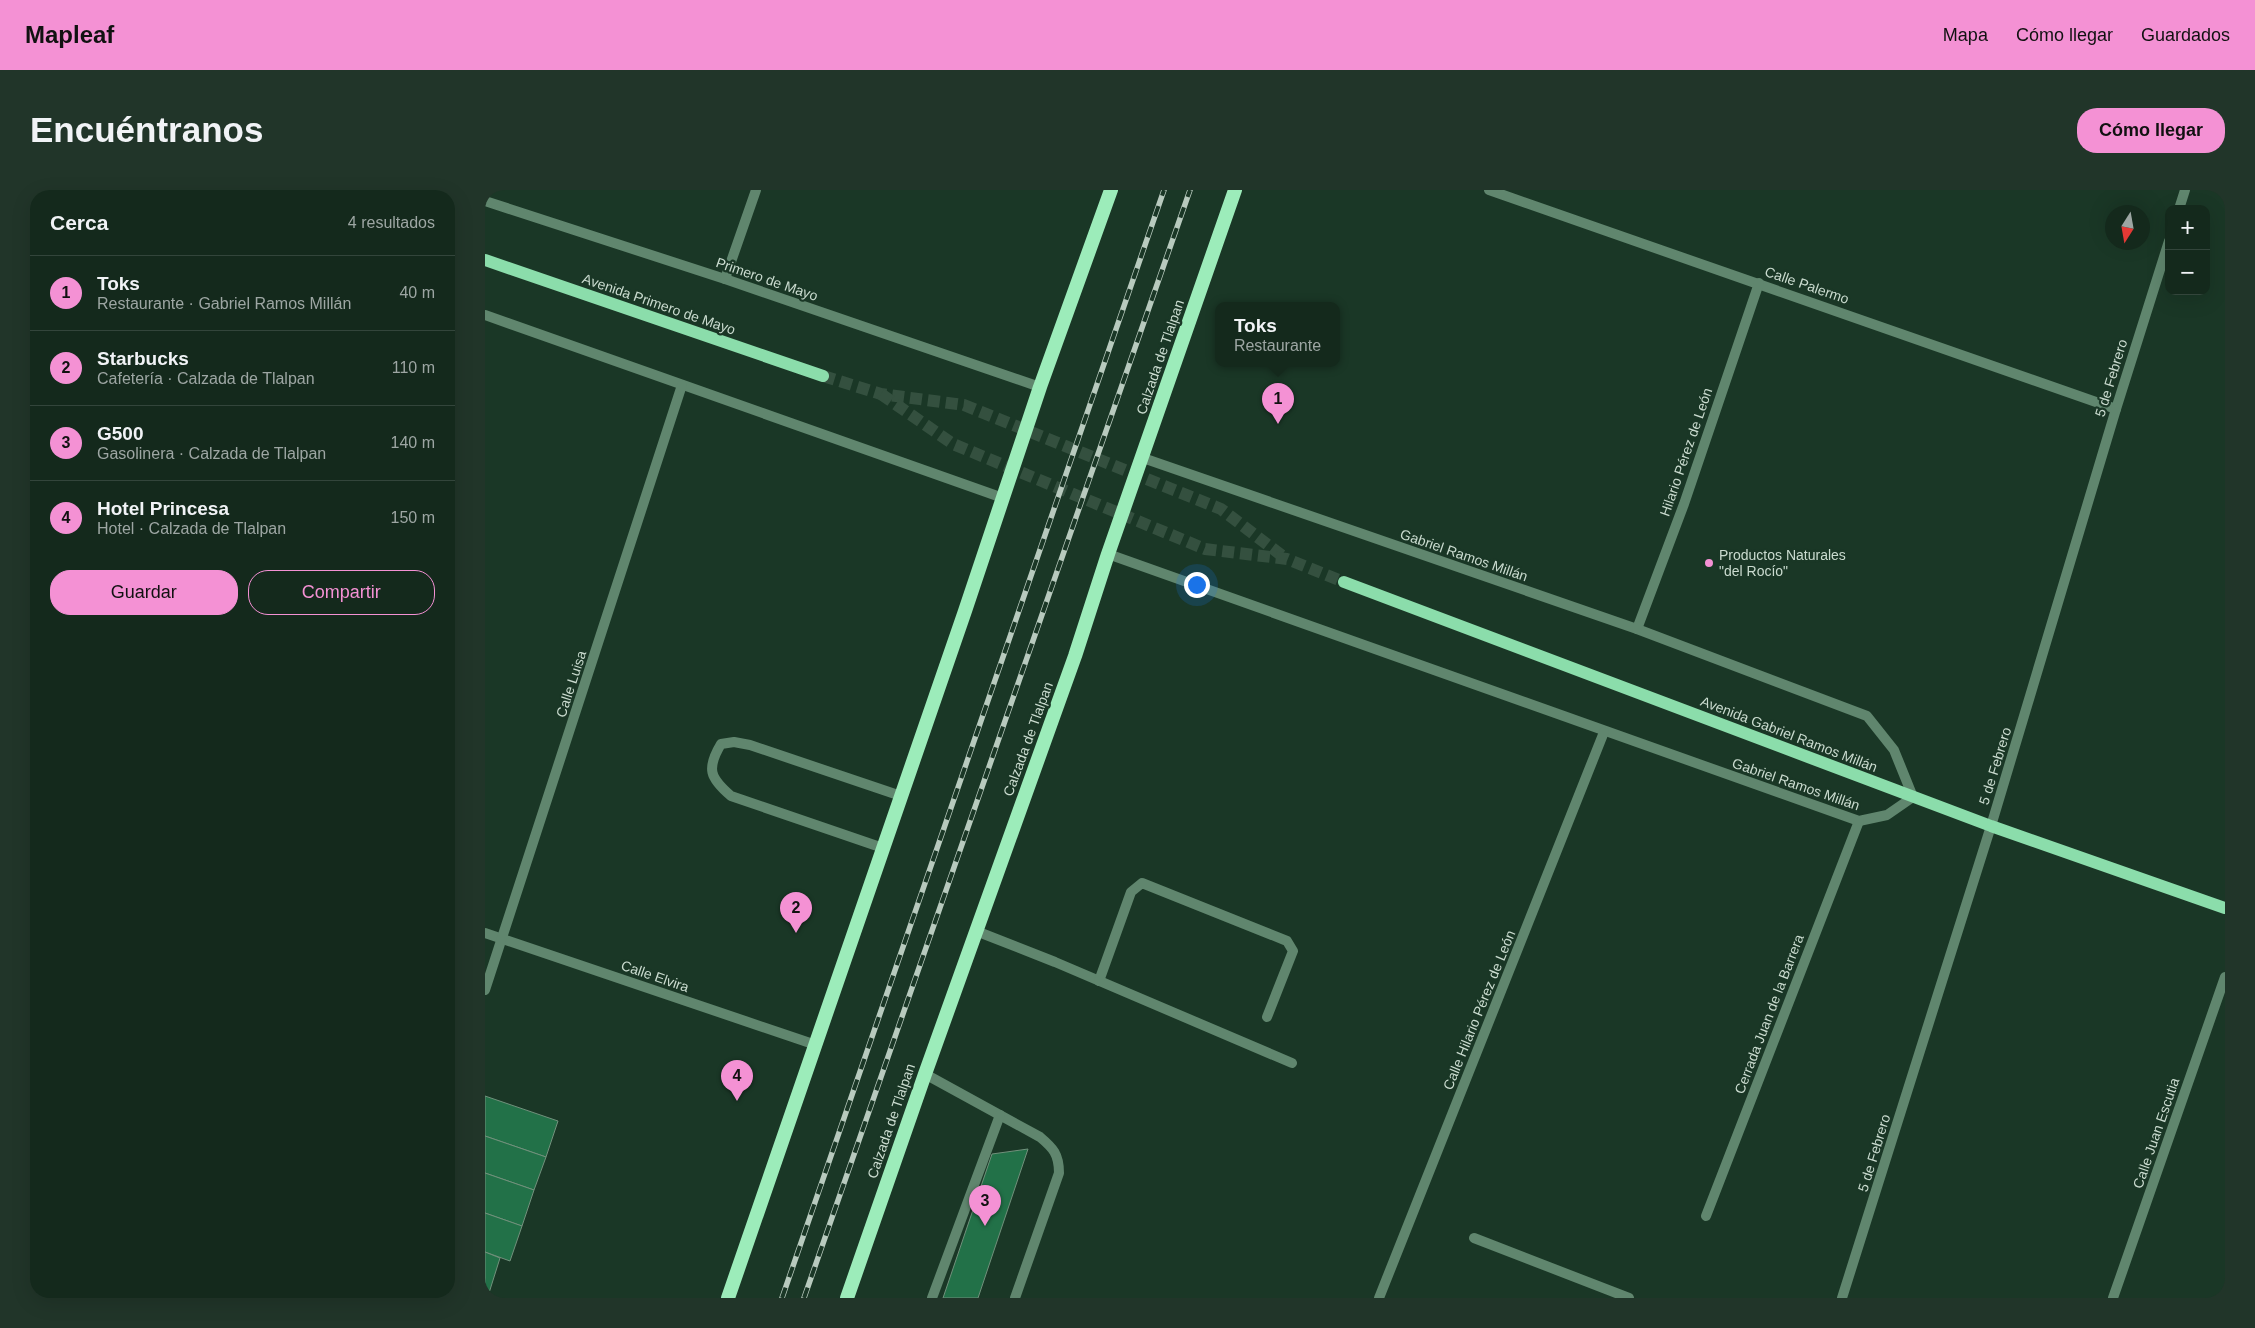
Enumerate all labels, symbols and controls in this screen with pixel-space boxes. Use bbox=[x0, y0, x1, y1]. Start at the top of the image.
text: Mapleaf bbox=[25, 21, 114, 48]
text: Mapa bbox=[1943, 25, 1988, 45]
text: Cómo llegar bbox=[2016, 25, 2113, 45]
text: Guardados bbox=[2141, 25, 2230, 45]
button: Cómo llegar bbox=[2077, 108, 2225, 153]
text: Encuéntranos bbox=[30, 110, 263, 149]
north arrow bbox=[2105, 205, 2150, 250]
map controls bbox=[2165, 205, 2210, 295]
button: + bbox=[2165, 205, 2210, 250]
text: Cerca bbox=[50, 211, 108, 234]
text: 4 resultados bbox=[348, 214, 435, 231]
button: − bbox=[2165, 250, 2210, 295]
street label: Primero de Mayo bbox=[714, 254, 820, 304]
street label: Calle Palermo bbox=[1763, 263, 1851, 307]
street label: Avenida Primero de Mayo bbox=[580, 270, 738, 338]
text: Toks bbox=[97, 273, 140, 294]
text: 1 bbox=[62, 284, 70, 301]
text: 40 m bbox=[399, 284, 435, 301]
text: Restaurante · Gabriel Ramos Millán bbox=[97, 295, 351, 312]
street label: Calzada de Tlalpan bbox=[1133, 297, 1187, 417]
popup bbox=[1215, 302, 1340, 367]
text: Toks bbox=[1234, 315, 1277, 336]
text: Restaurante bbox=[1234, 337, 1321, 354]
street label: 5 de Febrero bbox=[2092, 337, 2130, 419]
text: Starbucks bbox=[97, 348, 189, 369]
text: 2 bbox=[62, 359, 70, 376]
text: 110 m bbox=[392, 359, 435, 376]
text: Cafetería · Calzada de Tlalpan bbox=[97, 370, 315, 387]
pin: 1 bbox=[1262, 383, 1294, 424]
street label: Hilario Pérez de León bbox=[1657, 386, 1715, 518]
text: G500 bbox=[97, 423, 143, 444]
text: 3 bbox=[62, 434, 70, 451]
text: 140 m bbox=[391, 434, 435, 451]
text: Gasolinera · Calzada de Tlalpan bbox=[97, 445, 326, 462]
text: Hotel Princesa bbox=[97, 498, 229, 519]
text: 4 bbox=[62, 509, 70, 526]
text: 150 m bbox=[391, 509, 435, 526]
text: Hotel · Calzada de Tlalpan bbox=[97, 520, 286, 537]
street label: Gabriel Ramos Millán bbox=[1398, 526, 1530, 584]
place label: Productos Naturales "del Rocío" bbox=[1719, 547, 1846, 579]
marker: Productos Naturales "del Rocío" bbox=[1703, 557, 1715, 569]
button: Guardar bbox=[50, 570, 238, 615]
button: Compartir bbox=[248, 570, 435, 615]
your location bbox=[1184, 572, 1210, 598]
street label: Calle Luisa bbox=[553, 648, 589, 719]
street label: Calzada de Tlalpan bbox=[1000, 680, 1056, 798]
street label: Avenida Gabriel Ramos Millán bbox=[1698, 693, 1880, 775]
street label: 5 de Febrero bbox=[1976, 725, 2014, 807]
street label: Gabriel Ramos Millán bbox=[1730, 755, 1862, 813]
pin: 2 bbox=[780, 892, 812, 933]
street label: Calle Hilario Pérez de León bbox=[1440, 928, 1518, 1092]
street label: Cerrada Juan de la Barrera bbox=[1731, 932, 1807, 1096]
street label: Calle Elvira bbox=[619, 957, 691, 995]
pin: 4 bbox=[721, 1060, 753, 1101]
street label: Calzada de Tlalpan bbox=[864, 1061, 918, 1181]
street label: Calle Juan Escutia bbox=[2130, 1075, 2183, 1190]
street label: 5 de Febrero bbox=[1855, 1112, 1893, 1194]
pin: 3 bbox=[969, 1185, 1001, 1226]

